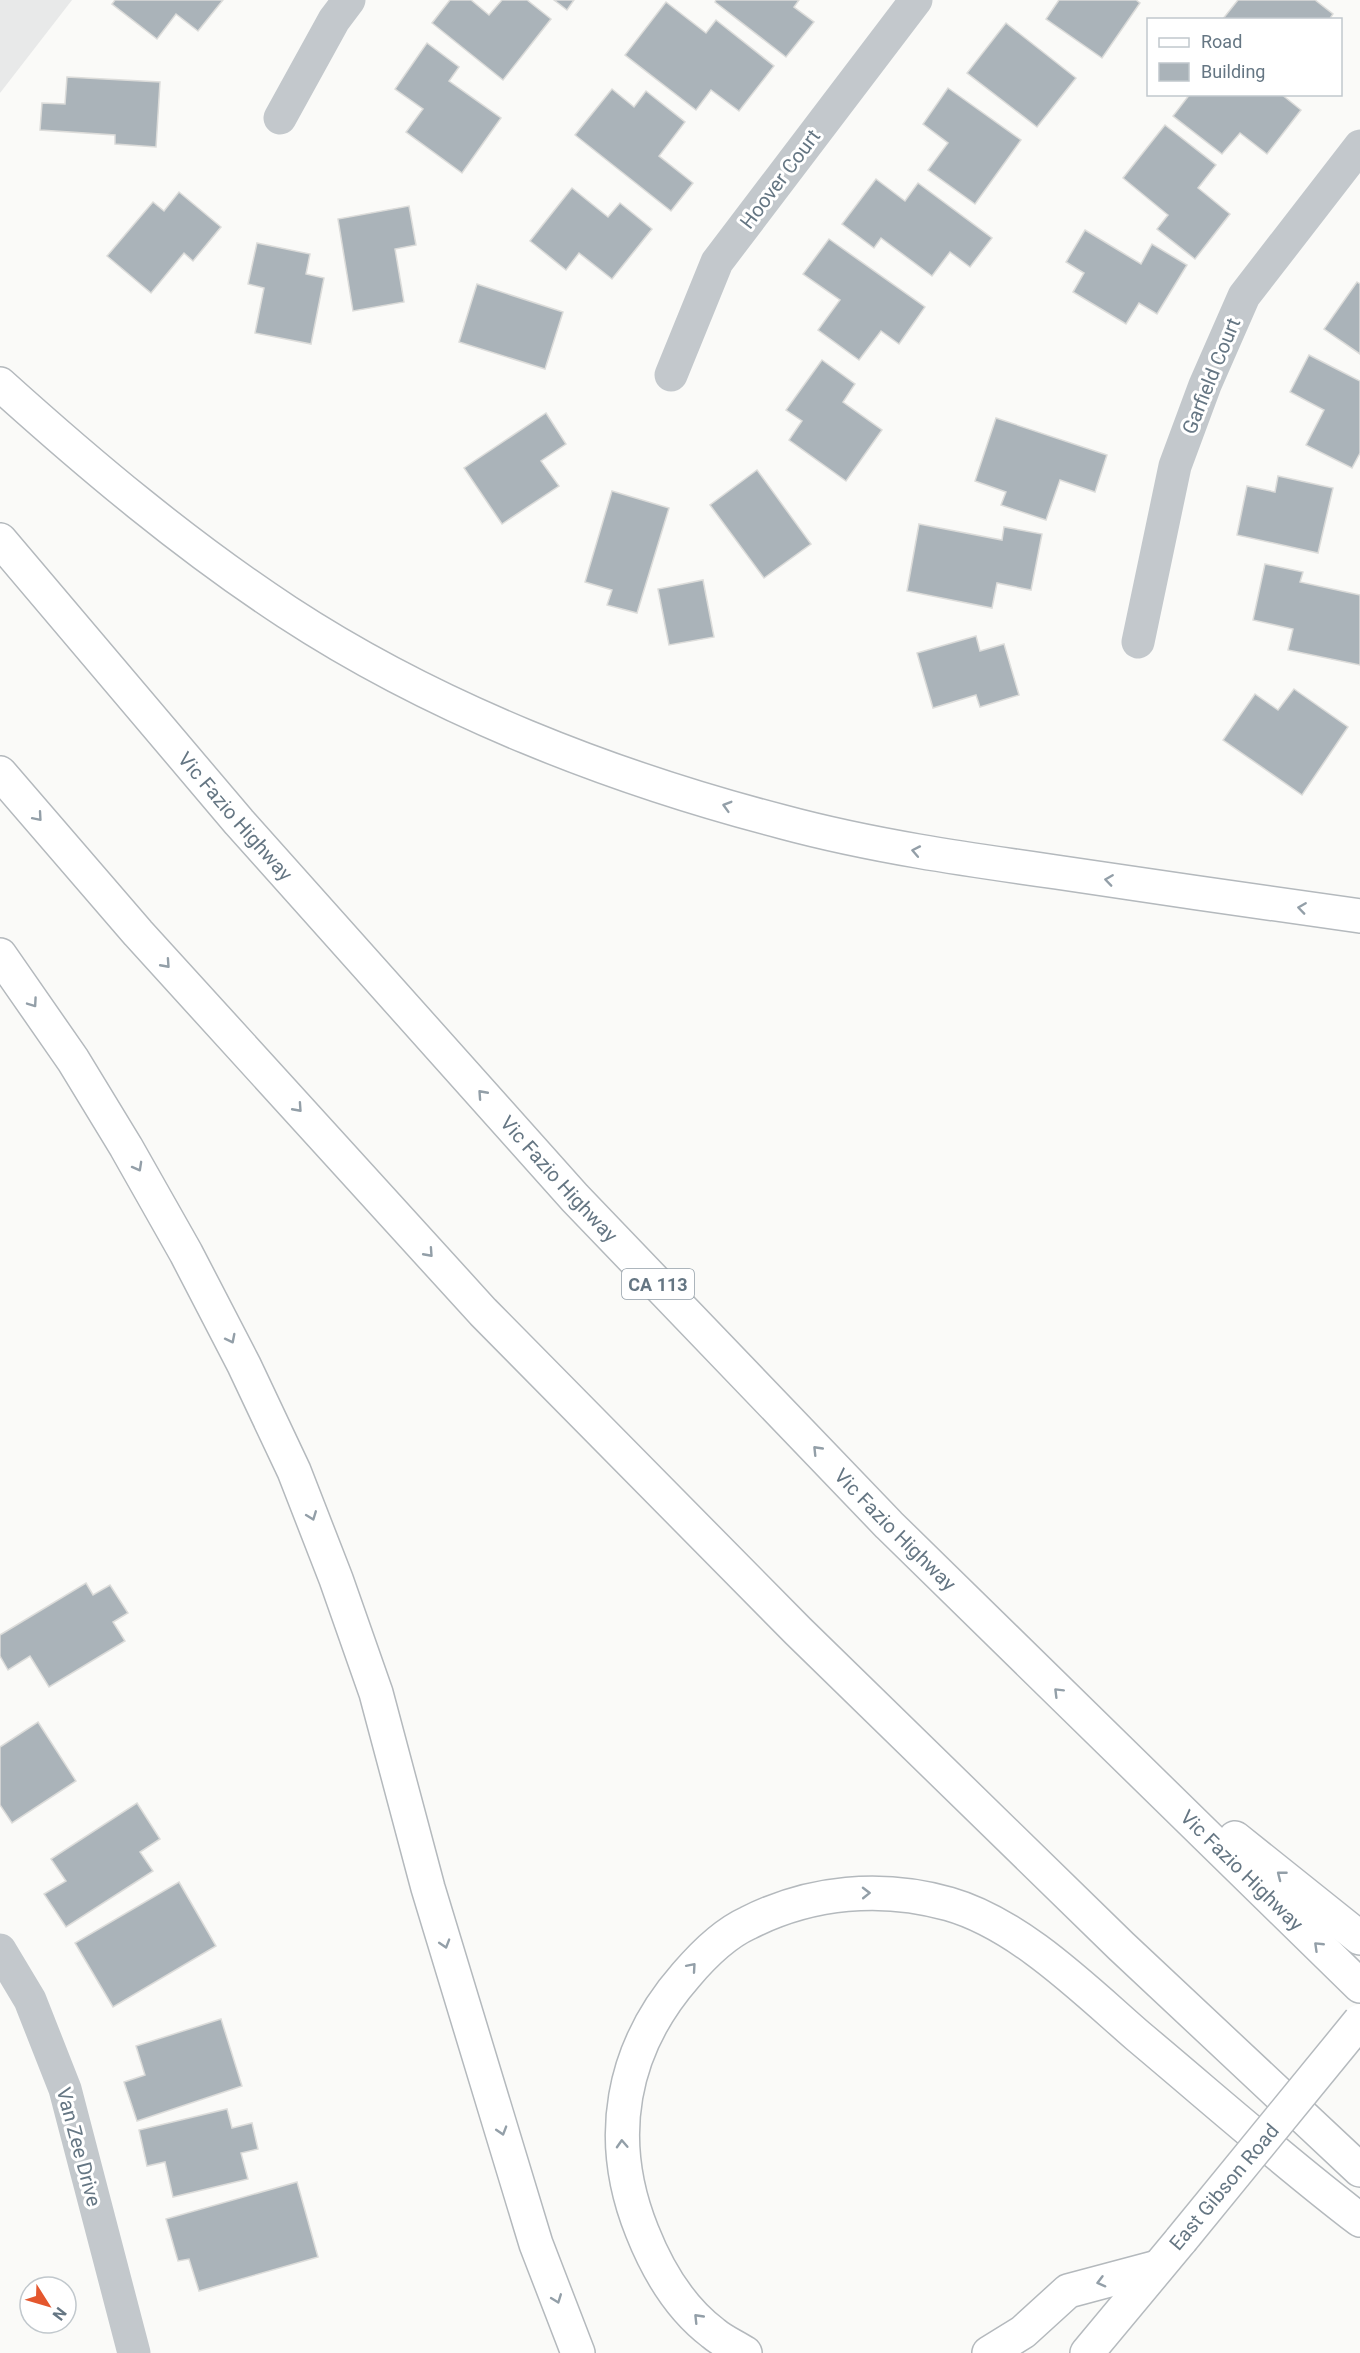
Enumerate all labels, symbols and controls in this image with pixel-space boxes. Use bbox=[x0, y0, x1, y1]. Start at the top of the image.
legend bbox=[1147, 18, 1342, 96]
text: Road bbox=[1201, 31, 1242, 52]
text: Building bbox=[1201, 61, 1265, 82]
street label: Hoover Court bbox=[735, 125, 825, 233]
street label: Garfield Court bbox=[1177, 314, 1245, 438]
street label: Vic Fazio Highway bbox=[173, 747, 298, 886]
one-way arrow bbox=[722, 801, 733, 813]
one-way arrow bbox=[31, 810, 42, 821]
one-way arrow bbox=[912, 845, 922, 858]
one-way arrow bbox=[1105, 874, 1114, 886]
one-way arrow bbox=[1298, 902, 1307, 914]
one-way arrow bbox=[159, 957, 170, 968]
one-way arrow bbox=[26, 996, 37, 1007]
one-way arrow bbox=[478, 1090, 489, 1100]
one-way arrow bbox=[291, 1102, 302, 1112]
street label: Vic Fazio Highway bbox=[495, 1111, 623, 1247]
one-way arrow bbox=[131, 1161, 142, 1172]
one-way arrow bbox=[422, 1246, 433, 1256]
road number: CA 113 bbox=[622, 1269, 694, 1299]
one-way arrow bbox=[223, 1333, 235, 1344]
one-way arrow bbox=[813, 1446, 824, 1456]
street label: Vic Fazio Highway bbox=[829, 1464, 961, 1596]
one-way arrow bbox=[305, 1510, 317, 1521]
one-way arrow bbox=[1055, 1688, 1065, 1699]
street label: Vic Fazio Highway bbox=[1175, 1805, 1309, 1936]
one-way arrow bbox=[1277, 1872, 1288, 1883]
one-way arrow bbox=[862, 1887, 871, 1900]
one-way arrow bbox=[438, 1939, 450, 1949]
one-way arrow bbox=[1315, 1942, 1326, 1953]
one-way arrow bbox=[685, 1964, 696, 1974]
street label: Van Zee Drive bbox=[52, 2085, 106, 2209]
street label: East Gibson Road bbox=[1164, 2119, 1284, 2255]
one-way arrow bbox=[495, 2125, 507, 2136]
one-way arrow bbox=[616, 2139, 629, 2148]
north arrow bbox=[18, 2275, 78, 2335]
one-way arrow bbox=[1096, 2275, 1106, 2288]
one-way arrow bbox=[549, 2293, 562, 2303]
text: N bbox=[49, 2303, 71, 2324]
one-way arrow bbox=[694, 2315, 705, 2325]

